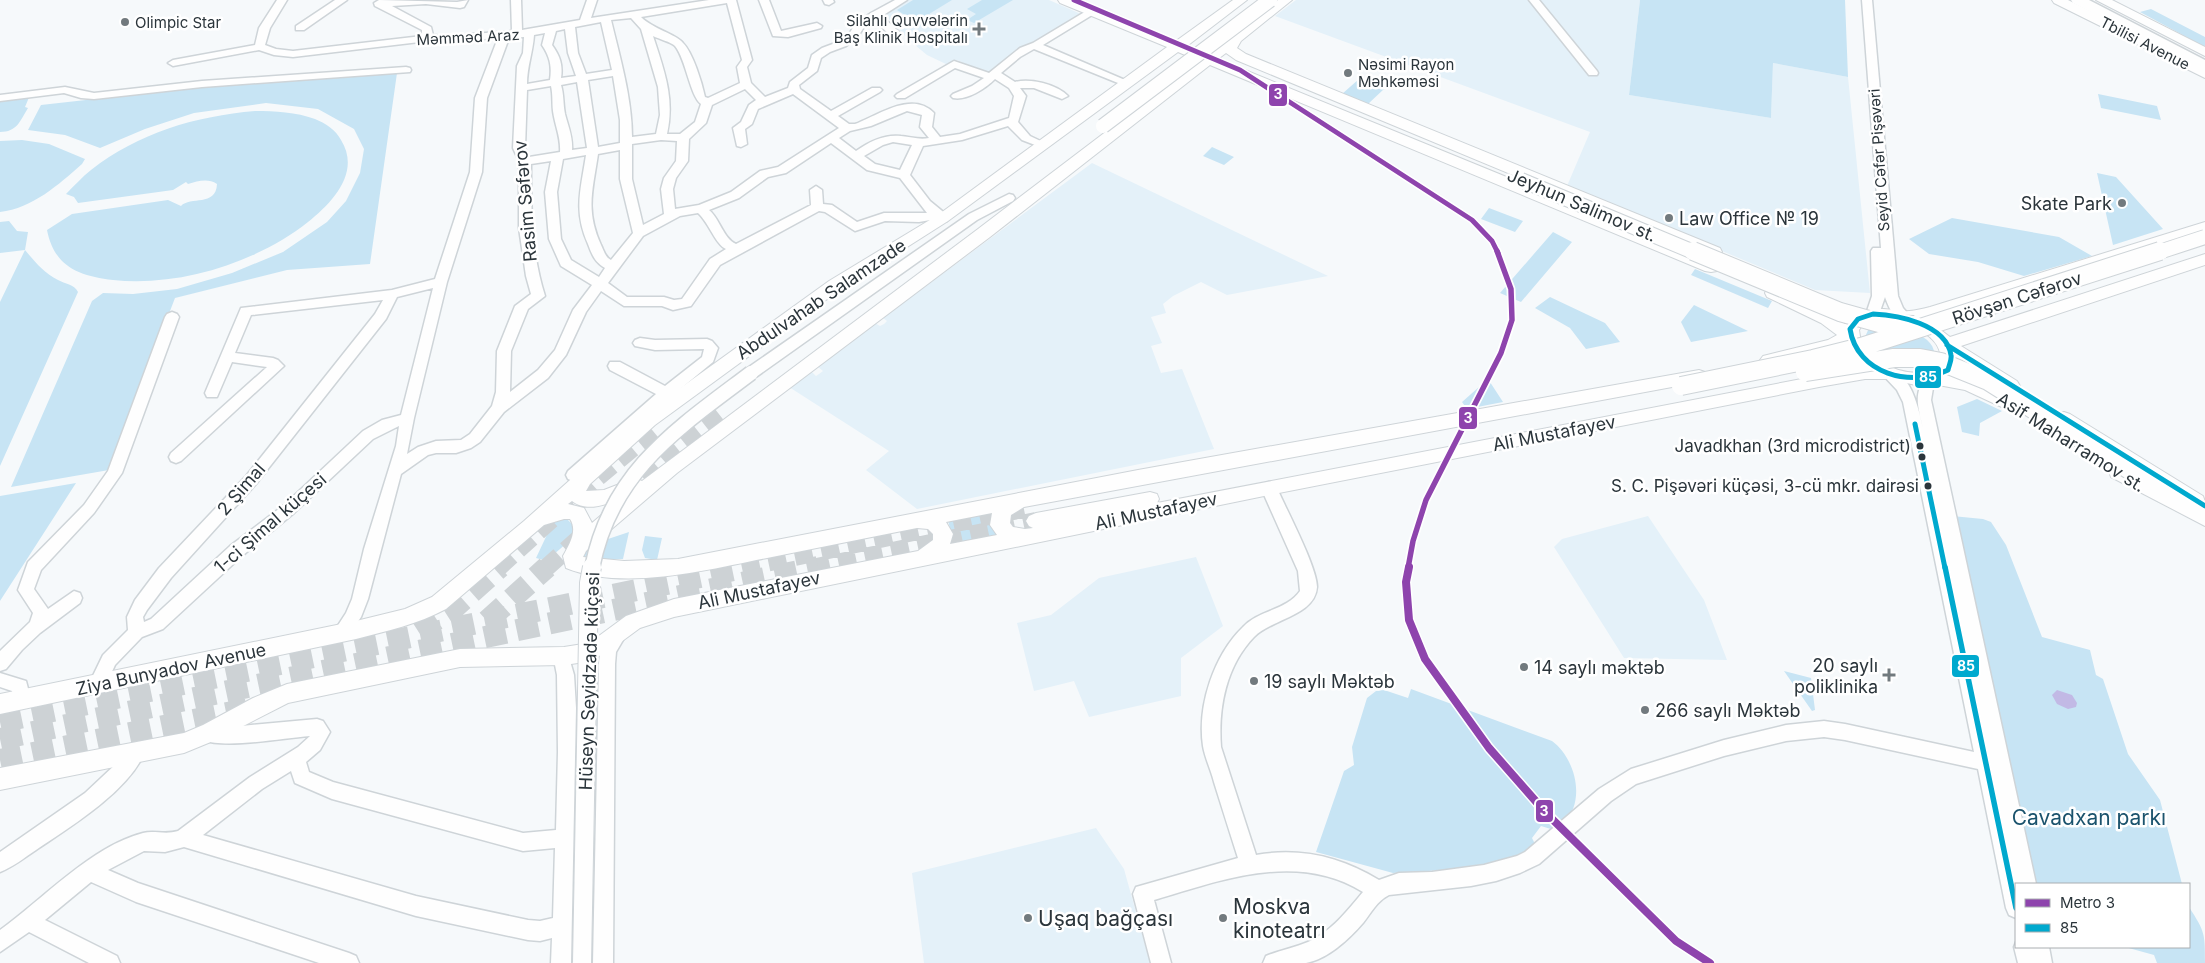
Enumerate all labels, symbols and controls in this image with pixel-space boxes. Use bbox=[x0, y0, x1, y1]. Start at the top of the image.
place label: Silahlı Quvvələrin Baş Klinik Hospitalı bbox=[834, 11, 968, 47]
street label: Tbilisi Avenue bbox=[2097, 12, 2193, 74]
place label: Olimpic Star bbox=[135, 13, 222, 32]
marker: Olimpic Star bbox=[119, 16, 131, 28]
marker: Silahlı Quvvələrin Baş Klinik Hospitalı bbox=[972, 22, 986, 36]
street label: Məmməd Araz bbox=[416, 25, 520, 49]
place label: Nəsimi Rayon Məhkəməsi bbox=[1358, 55, 1454, 91]
marker: Nəsimi Rayon Məhkəməsi bbox=[1342, 67, 1354, 79]
line badge: 3 bbox=[1268, 83, 1288, 107]
text: 3 bbox=[1273, 85, 1283, 102]
street label: Seyid Cəfər Pişəvəri bbox=[1865, 88, 1893, 232]
street label: Rasim Səfərov bbox=[509, 139, 541, 263]
street label: Jeyhun Salimov st. bbox=[1504, 164, 1660, 246]
place label: Skate Park bbox=[2021, 193, 2112, 214]
marker: Skate Park bbox=[2116, 197, 2128, 209]
place label: Law Office № 19 bbox=[1679, 208, 1819, 229]
marker: Law Office № 19 bbox=[1663, 212, 1675, 224]
street label: Abdulvahab Salamzade bbox=[732, 234, 910, 364]
street label: Rövşən Cəfərov bbox=[1950, 267, 2084, 329]
line badge: 85 bbox=[1914, 365, 1942, 389]
text: 85 bbox=[1919, 368, 1937, 385]
street label: Asif Maharramov st. bbox=[1993, 388, 2149, 496]
line badge: 3 bbox=[1458, 406, 1478, 430]
text: 3 bbox=[1463, 409, 1473, 426]
street label: Ali Mustafayev bbox=[1491, 411, 1617, 455]
place label: Javadkhan (3rd microdistrict) bbox=[1674, 436, 1911, 456]
marker: Javadkhan (3rd microdistrict) bbox=[1915, 441, 1925, 451]
unlabelled marker bbox=[1917, 452, 1927, 462]
street label: 2 Şimal bbox=[213, 459, 269, 519]
street label: 1-ci Şimal küçesi bbox=[210, 469, 330, 577]
place label: S. C. Pişəvəri küçəsi, 3-cü mkr. dairəsi bbox=[1611, 476, 1919, 496]
marker: S. C. Pişəvəri küçəsi, 3-cü mkr. dairəsi bbox=[1923, 481, 1933, 491]
street label: Ali Mustafayev bbox=[1093, 488, 1219, 534]
street label: Ali Mustafayev bbox=[696, 567, 822, 613]
street label: Hüseyn Seyidzadə küçəsi bbox=[575, 571, 603, 791]
street label: Ziya Bunyadov Avenue bbox=[74, 639, 268, 699]
line badge: 85 bbox=[1951, 654, 1980, 678]
place label: 20 saylı poliklinika bbox=[1794, 655, 1878, 697]
place label: 14 saylı məktəb bbox=[1534, 657, 1665, 678]
text: 85 bbox=[1957, 657, 1975, 674]
marker: 14 saylı məktəb bbox=[1518, 661, 1530, 673]
marker: 20 saylı poliklinika bbox=[1882, 668, 1896, 682]
place label: 19 saylı Məktəb bbox=[1264, 671, 1395, 692]
marker: 19 saylı Məktəb bbox=[1248, 675, 1260, 687]
place label: 266 saylı Məktəb bbox=[1655, 700, 1801, 721]
marker: 266 saylı Məktəb bbox=[1639, 704, 1651, 716]
line badge: 3 bbox=[1535, 799, 1554, 823]
text: 3 bbox=[1539, 802, 1549, 819]
park label: Cavadxan parkı bbox=[2012, 805, 2166, 830]
legend bbox=[2015, 883, 2190, 948]
text: Metro 3 bbox=[2060, 893, 2115, 912]
place label: Moskva kinoteatrı bbox=[1233, 894, 1326, 943]
place label: Uşaq bağçası bbox=[1038, 906, 1173, 931]
marker: Uşaq bağçası bbox=[1022, 912, 1034, 924]
marker: Moskva kinoteatrı bbox=[1217, 912, 1229, 924]
text: 85 bbox=[2060, 918, 2078, 937]

